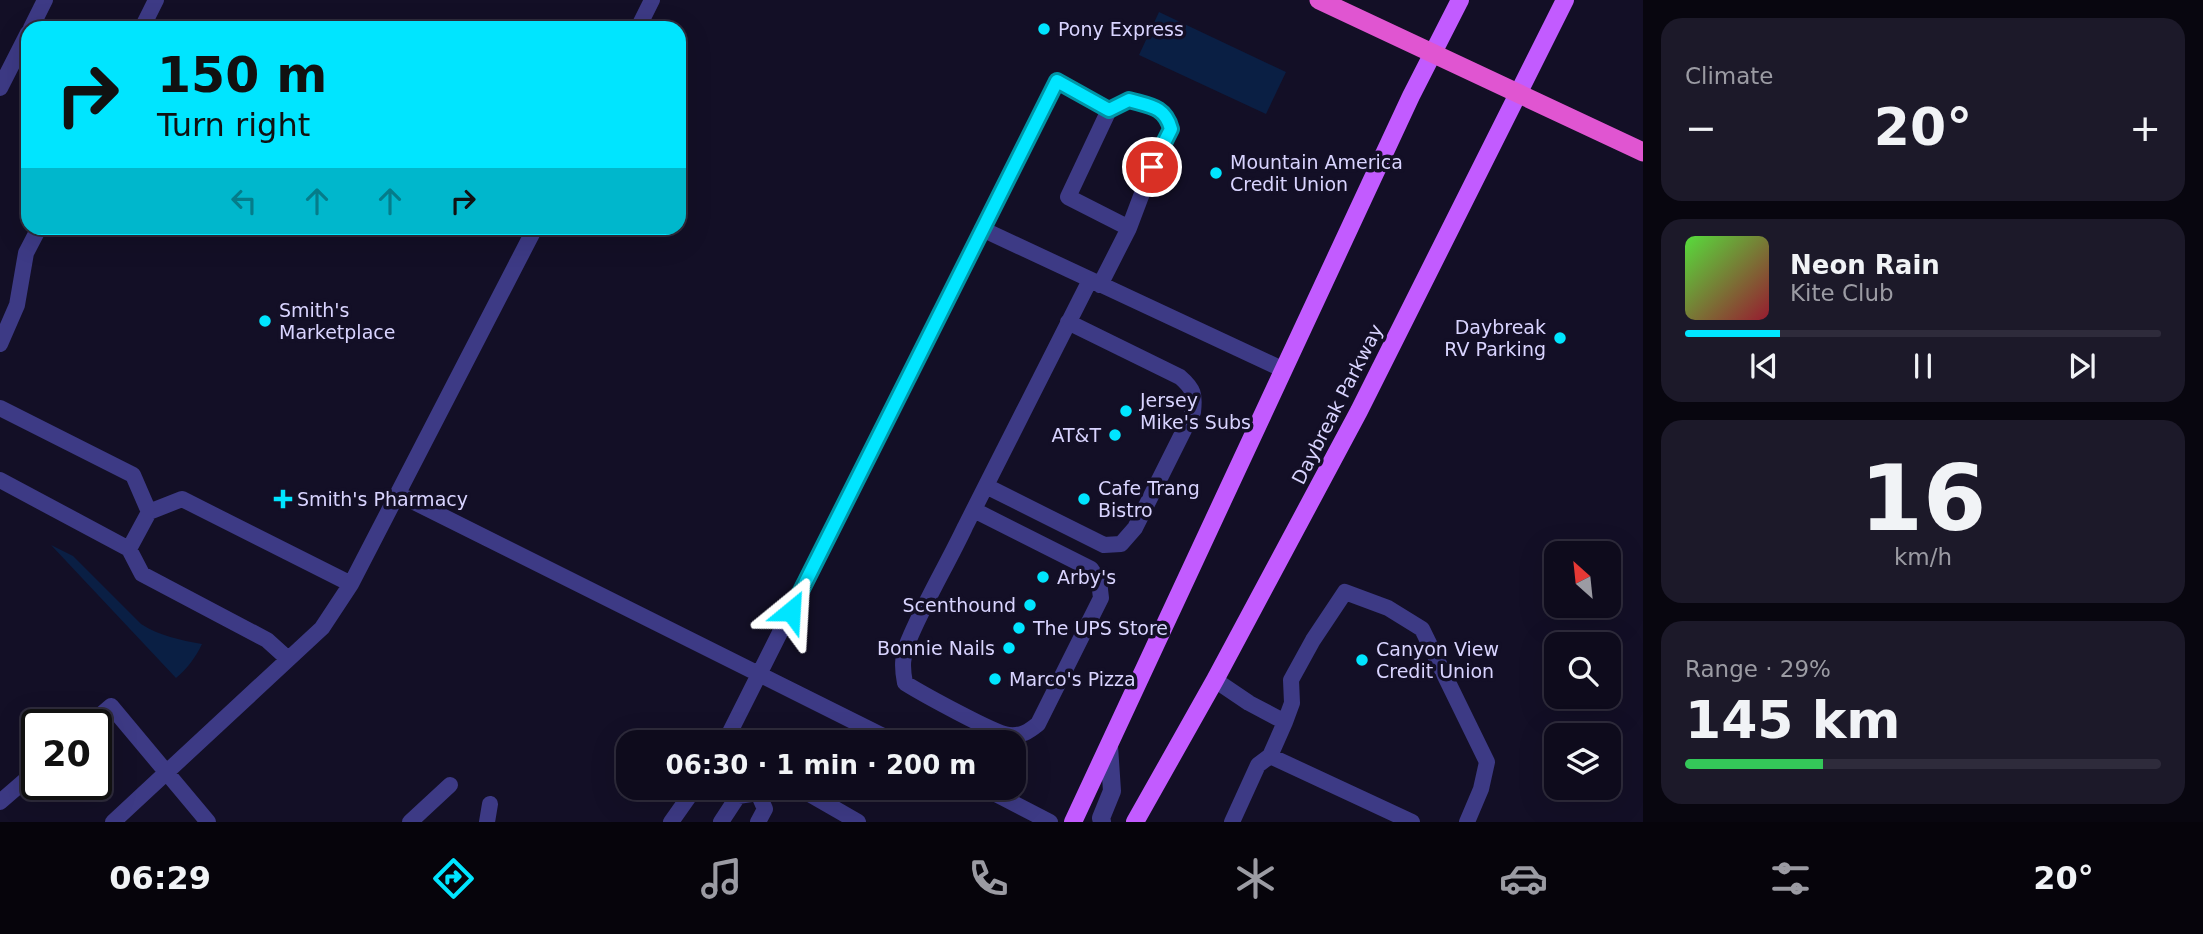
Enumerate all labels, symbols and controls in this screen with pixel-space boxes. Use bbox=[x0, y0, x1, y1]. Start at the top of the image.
place label: Pony Express bbox=[1058, 18, 1184, 40]
marker: Pony Express bbox=[1036, 21, 1052, 37]
text: 150 m bbox=[157, 47, 327, 104]
icon: right bbox=[42, 49, 133, 140]
text: Climate bbox=[1685, 63, 1774, 89]
text: 20° bbox=[1874, 97, 1972, 157]
text: Turn right bbox=[157, 106, 310, 144]
text: − bbox=[1685, 106, 1717, 150]
text: + bbox=[2129, 106, 2161, 150]
pin bbox=[1122, 137, 1182, 197]
icon: arrive bbox=[1133, 148, 1171, 186]
place label: Mountain America Credit Union bbox=[1230, 151, 1403, 195]
marker: Mountain America Credit Union bbox=[1208, 165, 1224, 181]
icon: left bbox=[225, 182, 263, 220]
icon: ahead bbox=[298, 182, 336, 220]
icon: ahead bbox=[371, 182, 409, 220]
icon: right bbox=[444, 182, 482, 220]
text: Neon Rain bbox=[1790, 250, 1940, 280]
text: Kite Club bbox=[1790, 280, 1894, 306]
place label: Smith's Marketplace bbox=[279, 299, 395, 343]
marker: Smith's Marketplace bbox=[257, 313, 273, 329]
place label: Daybreak RV Parking bbox=[1444, 316, 1546, 360]
street label: Daybreak Parkway bbox=[1287, 320, 1387, 488]
marker: Daybreak RV Parking bbox=[1552, 330, 1568, 346]
icon: previous bbox=[1745, 347, 1783, 385]
icon: pause bbox=[1904, 347, 1942, 385]
icon: next bbox=[2063, 347, 2101, 385]
place label: Jersey Mike's Subs bbox=[1139, 389, 1251, 433]
marker: Jersey Mike's Subs bbox=[1118, 403, 1134, 419]
place label: AT&T bbox=[1051, 424, 1101, 446]
marker: AT&T bbox=[1107, 427, 1123, 443]
text: 16 bbox=[1860, 446, 1986, 551]
place label: Cafe Trang Bistro bbox=[1098, 477, 1200, 521]
place label: Smith's Pharmacy bbox=[297, 488, 468, 510]
marker: Smith's Pharmacy bbox=[275, 491, 291, 507]
marker: Cafe Trang Bistro bbox=[1076, 491, 1092, 507]
north arrow bbox=[1544, 541, 1620, 618]
map controls bbox=[1544, 541, 1621, 800]
text: km/h bbox=[1894, 544, 1952, 570]
place label: Arby's bbox=[1057, 566, 1116, 588]
marker: Arby's bbox=[1035, 569, 1051, 585]
position arrow bbox=[754, 574, 828, 648]
place label: Scenthound bbox=[903, 594, 1016, 616]
marker: Scenthound bbox=[1022, 597, 1038, 613]
place label: The UPS Store bbox=[1032, 617, 1168, 639]
marker: The UPS Store bbox=[1011, 620, 1027, 636]
button: search bbox=[1544, 632, 1621, 709]
place label: Bonnie Nails bbox=[877, 637, 995, 659]
place label: Canyon View Credit Union bbox=[1376, 638, 1499, 682]
marker: Bonnie Nails bbox=[1001, 640, 1017, 656]
marker: Canyon View Credit Union bbox=[1354, 652, 1370, 668]
text: Range · 29% bbox=[1685, 656, 1831, 682]
place label: Marco's Pizza bbox=[1009, 668, 1136, 690]
marker: Marco's Pizza bbox=[987, 671, 1003, 687]
text: 145 km bbox=[1685, 690, 1900, 750]
speed limit sign: 20 bbox=[21, 709, 112, 800]
button: layers bbox=[1544, 723, 1621, 800]
text: 06:30 · 1 min · 200 m bbox=[666, 750, 976, 780]
icon: directions bbox=[429, 854, 478, 903]
icon: music bbox=[697, 854, 746, 903]
icon: phone bbox=[964, 854, 1013, 903]
icon: climate bbox=[1231, 854, 1280, 903]
icon: car bbox=[1499, 854, 1548, 903]
icon: filters bbox=[1766, 854, 1815, 903]
text: 06:29 bbox=[109, 859, 211, 897]
text: 20° bbox=[2033, 859, 2094, 897]

